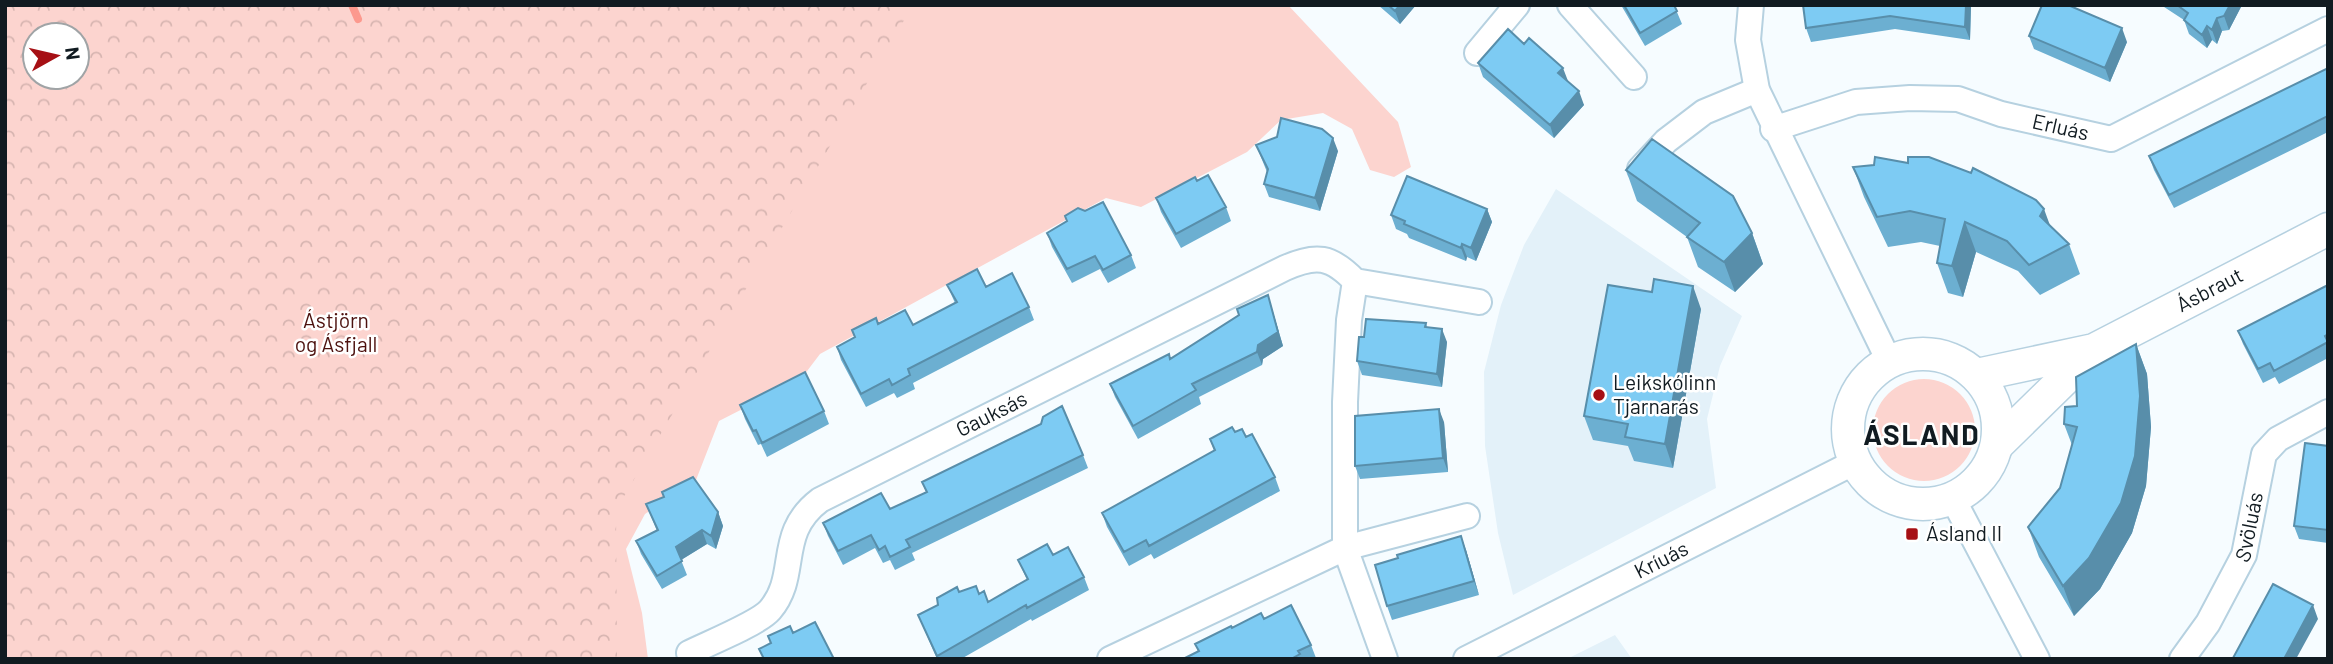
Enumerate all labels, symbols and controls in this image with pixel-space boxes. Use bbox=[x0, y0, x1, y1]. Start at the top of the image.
north arrow bbox=[21, 21, 91, 91]
text: N bbox=[61, 46, 86, 61]
street label: Erluás bbox=[2030, 108, 2092, 145]
street label: Ásbraut bbox=[2172, 261, 2247, 316]
park label: Ástjörn og Ásfjall bbox=[295, 307, 377, 356]
place label: Leikskólinn Tjarnarás bbox=[1613, 369, 1716, 418]
street label: Gauksás bbox=[951, 385, 1031, 441]
marker: Leikskólinn Tjarnarás bbox=[1591, 387, 1607, 403]
district label: ÁSLAND bbox=[1863, 417, 1981, 451]
street label: Svöluás bbox=[2229, 490, 2267, 566]
place label: Ásland II bbox=[1926, 520, 2002, 545]
marker: Ásland II bbox=[1904, 526, 1920, 542]
street label: Kríuás bbox=[1630, 535, 1692, 583]

